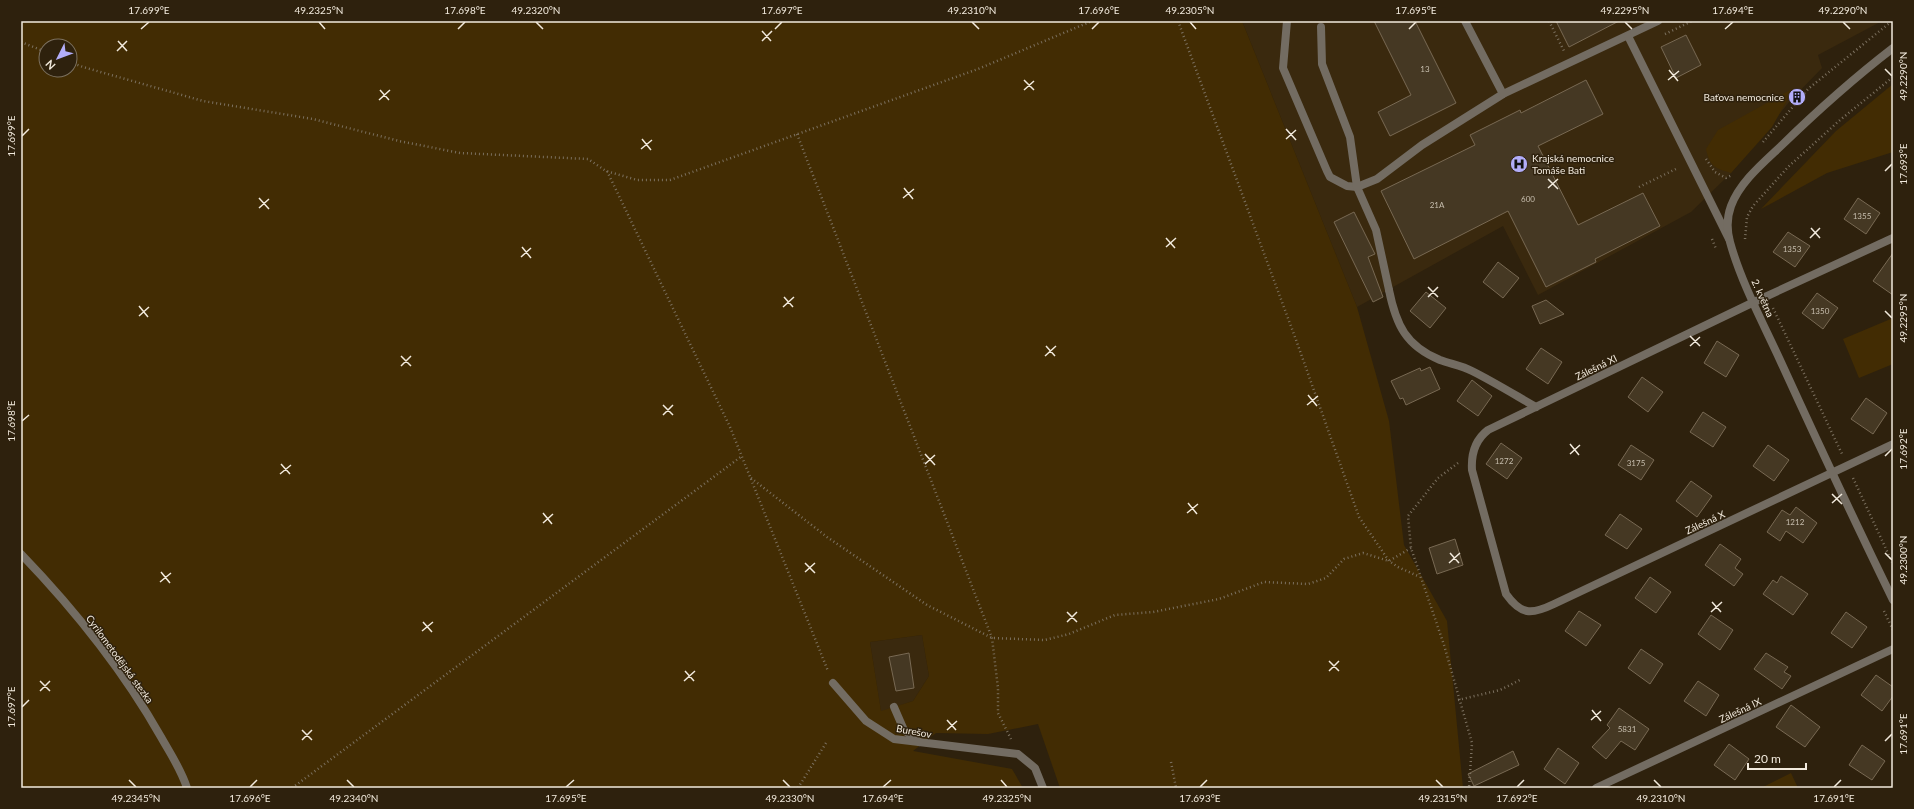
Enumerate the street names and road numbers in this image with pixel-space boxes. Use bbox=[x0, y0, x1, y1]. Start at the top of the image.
street label: 2. května bbox=[1749, 277, 1777, 319]
street label: Zálešná XI bbox=[1573, 352, 1619, 382]
street label: Zálešná X bbox=[1683, 507, 1727, 536]
street label: Cyrilometodějská stezka bbox=[84, 612, 156, 706]
street label: Zálešná IX bbox=[1717, 695, 1764, 725]
street label: Burešov bbox=[895, 722, 933, 740]

